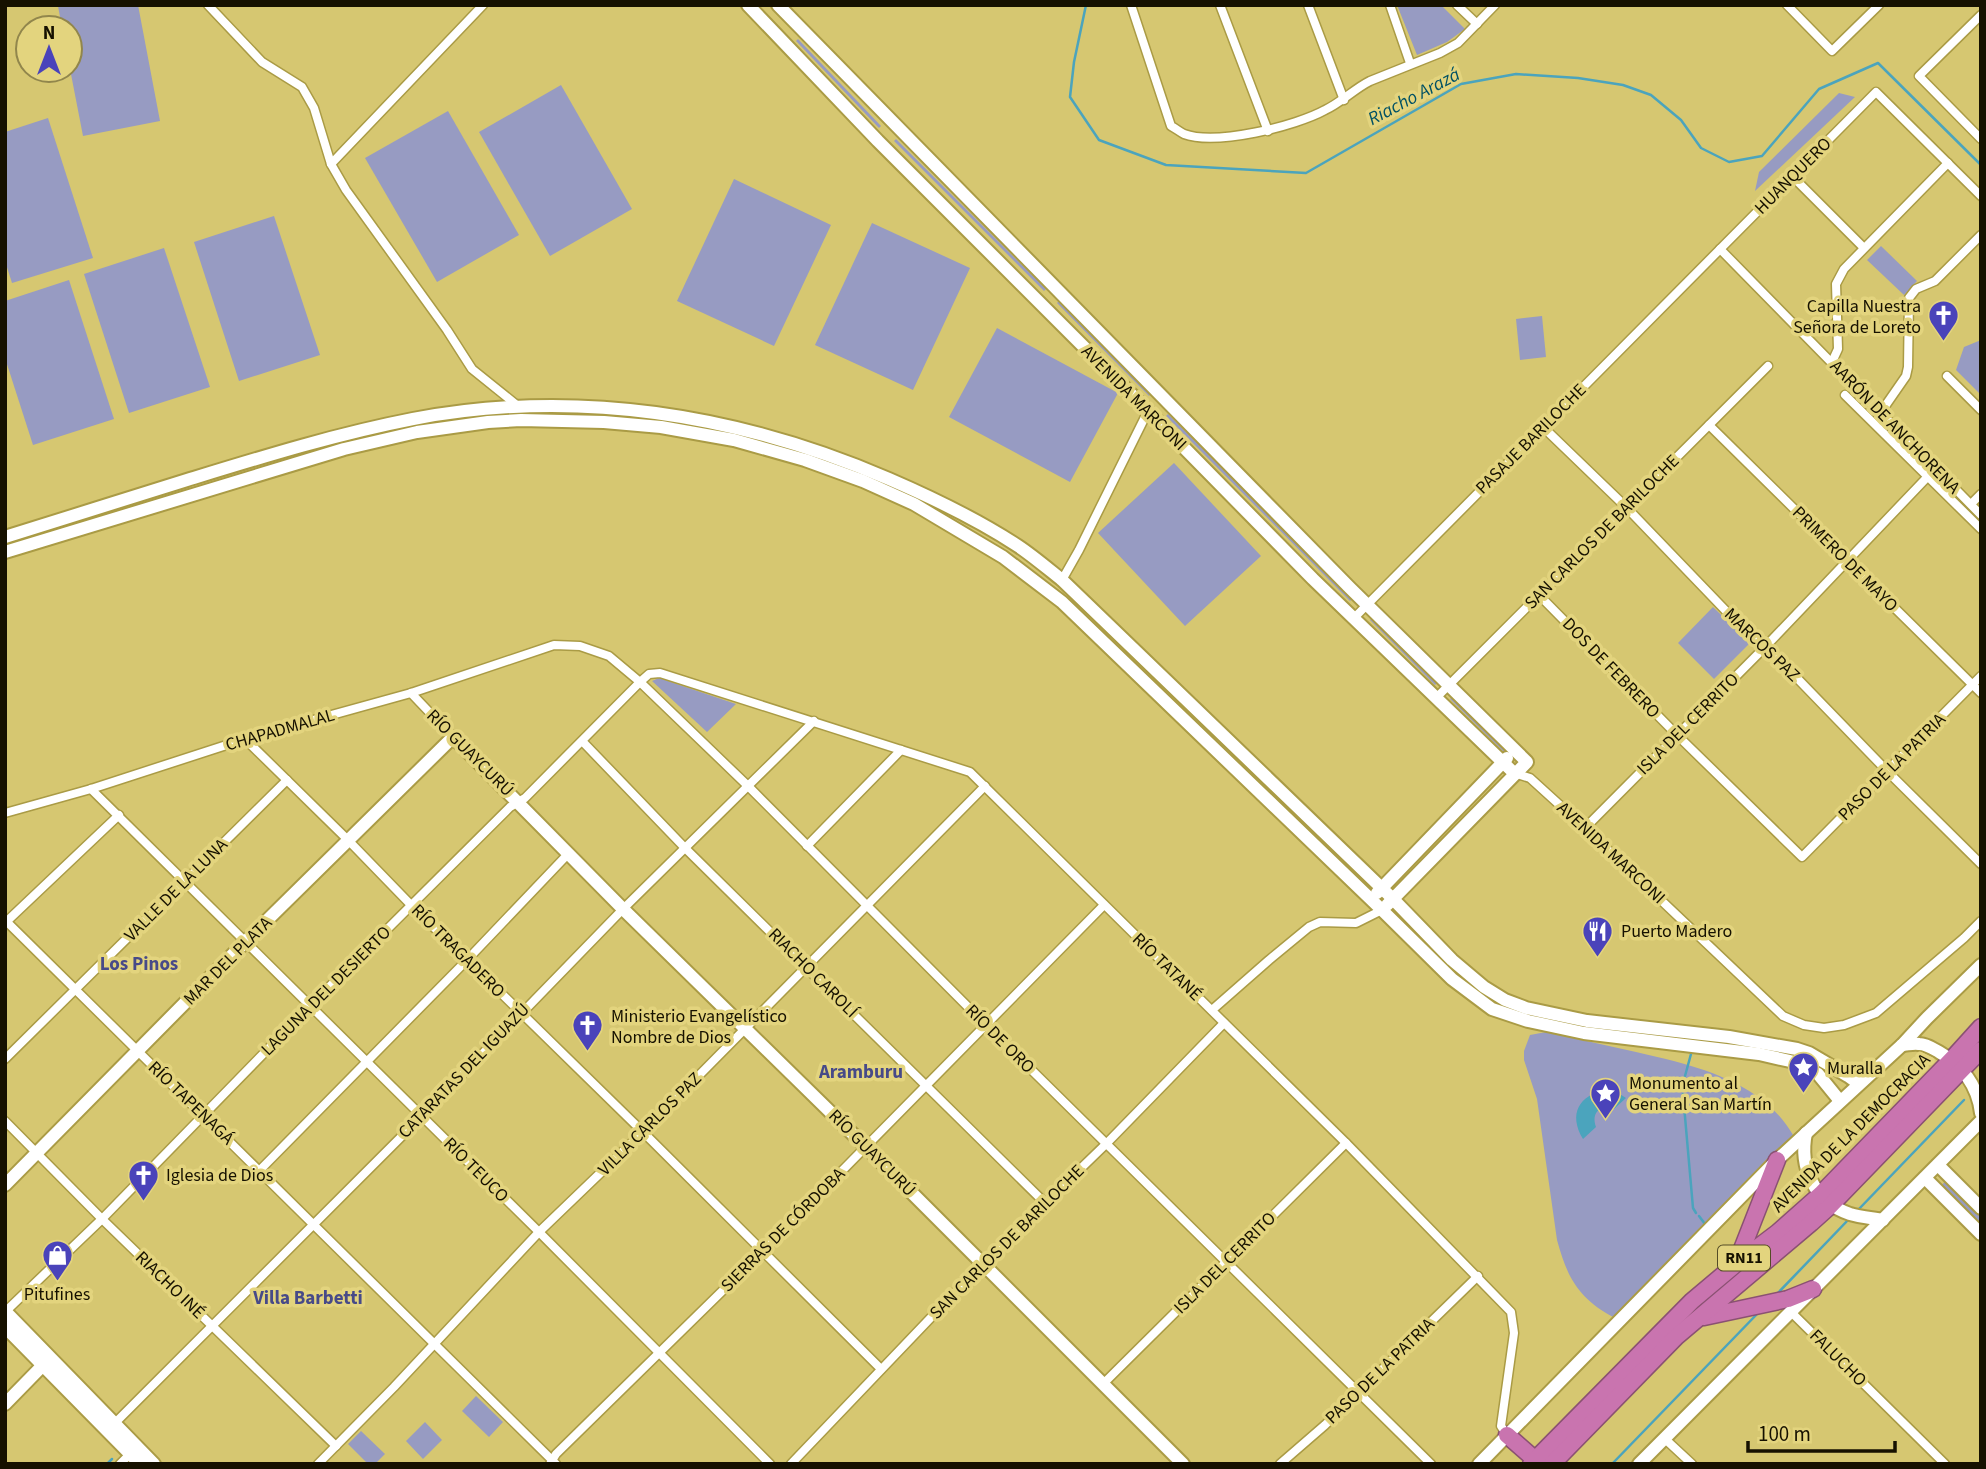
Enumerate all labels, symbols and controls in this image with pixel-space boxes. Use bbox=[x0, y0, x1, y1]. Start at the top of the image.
north arrow bbox=[14, 14, 84, 84]
text: N bbox=[43, 20, 55, 47]
water label: Riacho Arazá bbox=[1363, 61, 1465, 133]
street label: HUANQUERO bbox=[1749, 132, 1837, 220]
place label: Capilla Nuestra Señora de Loreto bbox=[1793, 294, 1921, 340]
church icon: Capilla Nuestra Señora de Loreto bbox=[1927, 299, 1961, 343]
street label: AVENIDA MARCONI bbox=[1076, 340, 1192, 456]
street label: AARÓN DE ANCHORENA bbox=[1824, 354, 1966, 500]
street label: PASAJE BARILOCHE bbox=[1470, 378, 1592, 500]
street label: SAN CARLOS DE BARILOCHE bbox=[1519, 449, 1685, 615]
street label: PRIMERO DE MAYO bbox=[1786, 500, 1904, 618]
street label: MARCOS PAZ bbox=[1719, 602, 1805, 688]
street label: DOS DE FEBRERO bbox=[1556, 612, 1666, 724]
street label: ISLA DEL CERRITO bbox=[1631, 667, 1745, 781]
street label: CHAPADMALAL bbox=[223, 702, 338, 757]
street label: RÍO GUAYCURÚ bbox=[421, 704, 519, 802]
street label: PASO DE LA PATRIA bbox=[1833, 707, 1952, 826]
street label: AVENIDA MARCONI bbox=[1551, 796, 1671, 910]
street label: VALLE DE LA LUNA bbox=[119, 833, 233, 947]
street label: RÍO TRAGADERO bbox=[405, 898, 511, 1004]
street label: MAR DEL PLATA bbox=[178, 911, 278, 1011]
restaurant icon: Puerto Madero bbox=[1581, 914, 1615, 958]
place label: Puerto Madero bbox=[1621, 919, 1732, 944]
street label: LAGUNA DEL DESIERTO bbox=[255, 920, 397, 1062]
street label: RIACHO CAROLÍ bbox=[762, 922, 864, 1024]
street label: RÍO TATANÉ bbox=[1127, 927, 1207, 1007]
district label: Los Pinos bbox=[100, 951, 178, 978]
street label: CATARATAS DEL IGUAZÚ bbox=[393, 998, 535, 1144]
street label: RÍO DE ORO bbox=[960, 999, 1040, 1079]
place label: Ministerio Evangelístico Nombre de Dios bbox=[611, 1004, 787, 1050]
church icon: Ministerio Evangelístico Nombre de Dios bbox=[571, 1009, 605, 1053]
street label: AVENIDA DE LA DEMOCRACIA bbox=[1766, 1048, 1936, 1218]
place icon: Muralla bbox=[1787, 1051, 1821, 1095]
street label: RÍO TAPENAGÁ bbox=[142, 1055, 240, 1151]
place label: Muralla bbox=[1827, 1056, 1883, 1081]
district label: Aramburu bbox=[818, 1059, 903, 1086]
street label: VILLA CARLOS PAZ bbox=[593, 1067, 707, 1181]
place label: Monumento al General San Martín bbox=[1629, 1071, 1772, 1117]
place icon: Monumento al General San Martín bbox=[1589, 1076, 1623, 1120]
street label: RÍO GUAYCURÚ bbox=[823, 1104, 921, 1202]
street label: RÍO TEUCO bbox=[438, 1132, 514, 1208]
church icon: Iglesia de Dios bbox=[126, 1158, 160, 1202]
street label: SAN CARLOS DE BARILOCHE bbox=[924, 1159, 1090, 1325]
street label: SIERRAS DE CÓRDOBA bbox=[715, 1162, 851, 1298]
place label: Iglesia de Dios bbox=[166, 1163, 273, 1188]
street label: ISLA DEL CERRITO bbox=[1168, 1206, 1282, 1320]
shop icon: Pitufines bbox=[40, 1239, 74, 1283]
street label: RIACHO INÉ bbox=[130, 1245, 210, 1325]
road number: RN11 bbox=[1718, 1246, 1770, 1270]
place label: Pitufines bbox=[24, 1282, 90, 1307]
district label: Villa Barbetti bbox=[252, 1285, 363, 1312]
street label: PASO DE LA PATRIA bbox=[1320, 1312, 1440, 1430]
street label: FALUCHO bbox=[1804, 1324, 1872, 1392]
scale bar bbox=[1748, 1410, 1895, 1454]
text: 100 m bbox=[1758, 1419, 1811, 1449]

